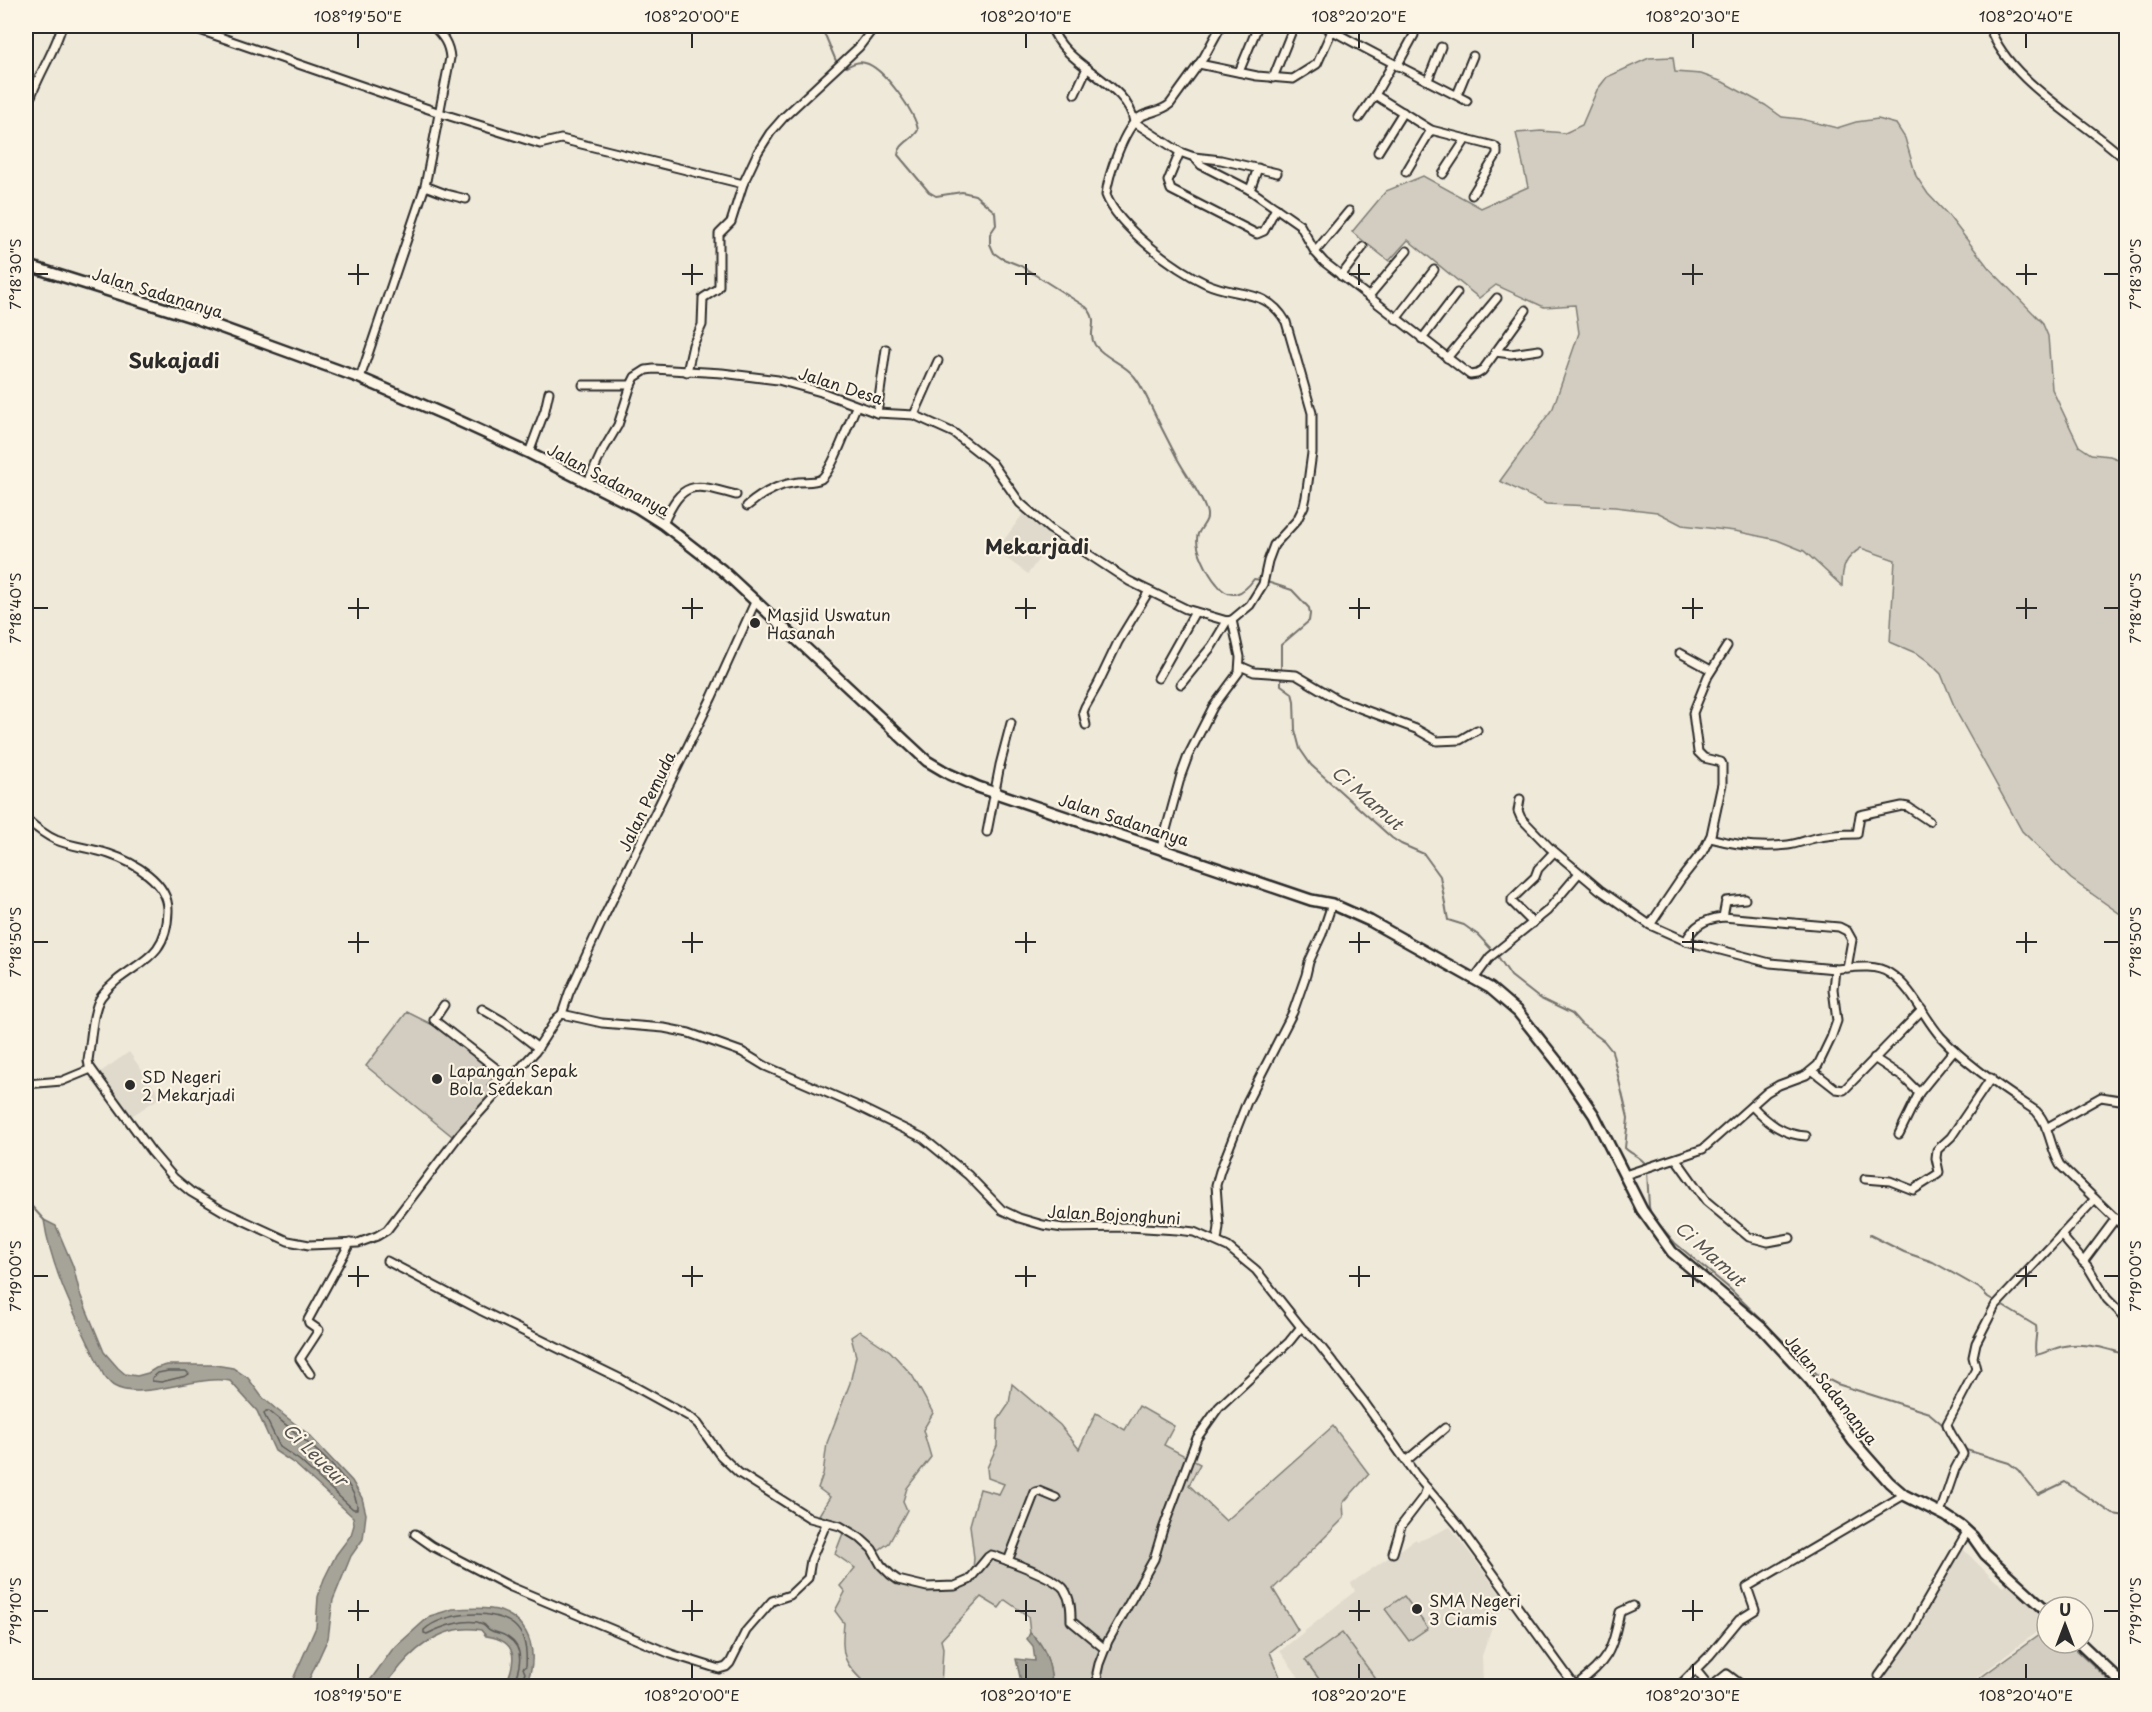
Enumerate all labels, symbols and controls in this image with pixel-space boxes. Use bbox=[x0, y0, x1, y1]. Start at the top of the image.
text: 108°19'50"E bbox=[314, 4, 402, 27]
text: 108°20'00"E bbox=[644, 4, 740, 27]
text: 108°20'10"E bbox=[980, 4, 1072, 27]
text: 108°20'20"E bbox=[1311, 4, 1407, 27]
text: 108°20'30"E bbox=[1646, 4, 1740, 27]
text: 108°20'40"E bbox=[1979, 4, 2073, 27]
text: 7°18'30"S bbox=[3, 238, 26, 310]
text: 7°18'30"S bbox=[2123, 238, 2146, 310]
street label: Jalan Sadananya bbox=[90, 261, 226, 323]
district label: Sukajadi bbox=[128, 345, 220, 375]
street label: Jalan Desa bbox=[796, 360, 886, 410]
street label: Jalan Sadananya bbox=[543, 437, 675, 521]
district label: Mekarjadi bbox=[985, 531, 1089, 561]
text: 7°18'40"S bbox=[3, 572, 26, 644]
text: 7°18'40"S bbox=[2123, 572, 2146, 644]
place label: Masjid Uswatun Hasanah bbox=[767, 602, 891, 644]
marker: Masjid Uswatun Hasanah bbox=[748, 616, 762, 630]
street label: Jalan Pemuda bbox=[611, 747, 681, 855]
water label: Ci Mamut bbox=[1326, 758, 1411, 837]
street label: Jalan Sadananya bbox=[1056, 787, 1192, 851]
text: 7°18'50"S bbox=[3, 907, 26, 977]
text: 7°18'50"S bbox=[2123, 907, 2146, 977]
place label: Lapangan Sepak Bola Sedekan bbox=[449, 1058, 578, 1100]
place label: SD Negeri 2 Mekarjadi bbox=[142, 1064, 235, 1106]
marker: Lapangan Sepak Bola Sedekan bbox=[430, 1072, 444, 1086]
marker: SD Negeri 2 Mekarjadi bbox=[123, 1078, 137, 1092]
street label: Jalan Bojonghuni bbox=[1047, 1199, 1181, 1229]
water label: Ci Mamut bbox=[1670, 1214, 1754, 1294]
text: 7°19'00"S bbox=[3, 1240, 26, 1312]
text: 7°19'00"S bbox=[2123, 1240, 2146, 1312]
street label: Jalan Sadananya bbox=[1780, 1329, 1884, 1449]
water label: Ci Leueur bbox=[277, 1416, 356, 1494]
text: 7°19'10"S bbox=[3, 1577, 26, 1645]
text: 7°19'10"S bbox=[2123, 1577, 2146, 1645]
place label: SMA Negeri 3 Ciamis bbox=[1429, 1588, 1521, 1630]
north arrow bbox=[2035, 1595, 2095, 1655]
text: U bbox=[2059, 1597, 2071, 1621]
marker: SMA Negeri 3 Ciamis bbox=[1410, 1602, 1424, 1616]
text: 108°19'50"E bbox=[314, 1683, 402, 1706]
text: 108°20'00"E bbox=[644, 1683, 740, 1706]
text: 108°20'10"E bbox=[980, 1683, 1072, 1706]
text: 108°20'20"E bbox=[1311, 1683, 1407, 1706]
text: 108°20'30"E bbox=[1646, 1683, 1740, 1706]
text: 108°20'40"E bbox=[1979, 1683, 2073, 1706]

